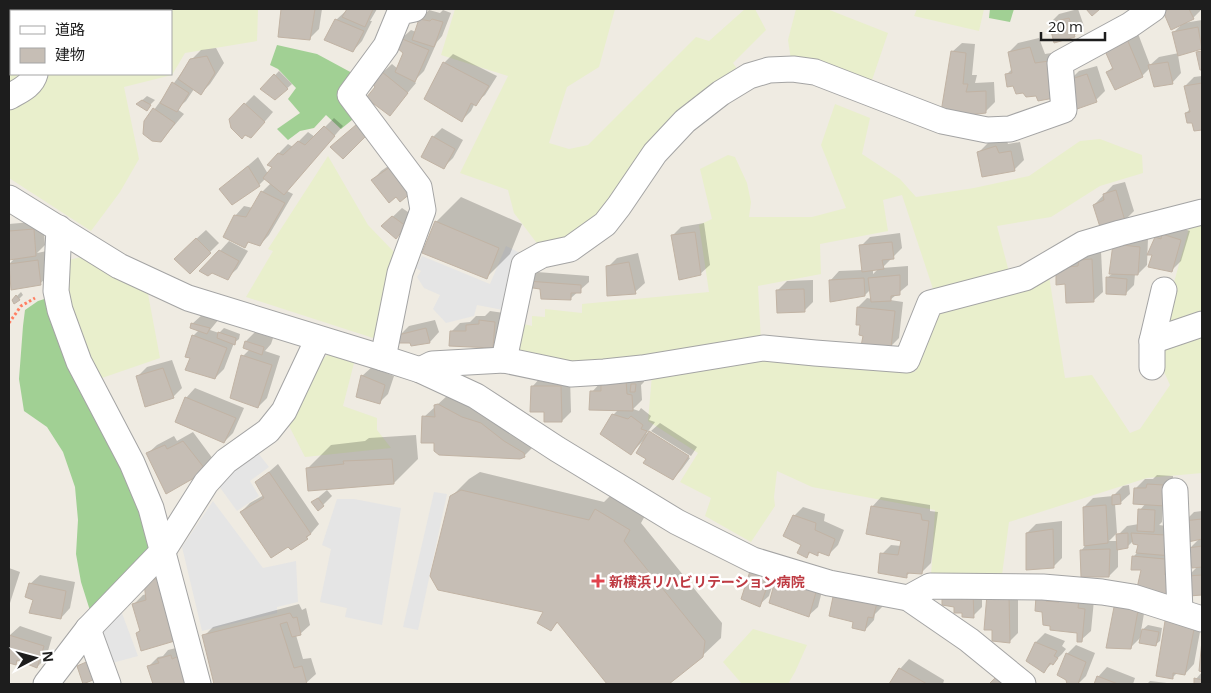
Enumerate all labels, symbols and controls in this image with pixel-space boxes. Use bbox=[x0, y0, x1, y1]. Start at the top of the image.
legend bbox=[10, 10, 172, 75]
scale bar bbox=[1041, 10, 1105, 42]
text: 20 m bbox=[1048, 16, 1083, 36]
text: 道路 bbox=[55, 19, 85, 39]
text: 建物 bbox=[55, 44, 85, 64]
place label: 新横浜リハビリテーション病院 bbox=[609, 572, 805, 591]
marker: 新横浜リハビリテーション病院 bbox=[591, 574, 605, 588]
north arrow bbox=[10, 633, 60, 683]
text: N bbox=[38, 650, 58, 663]

